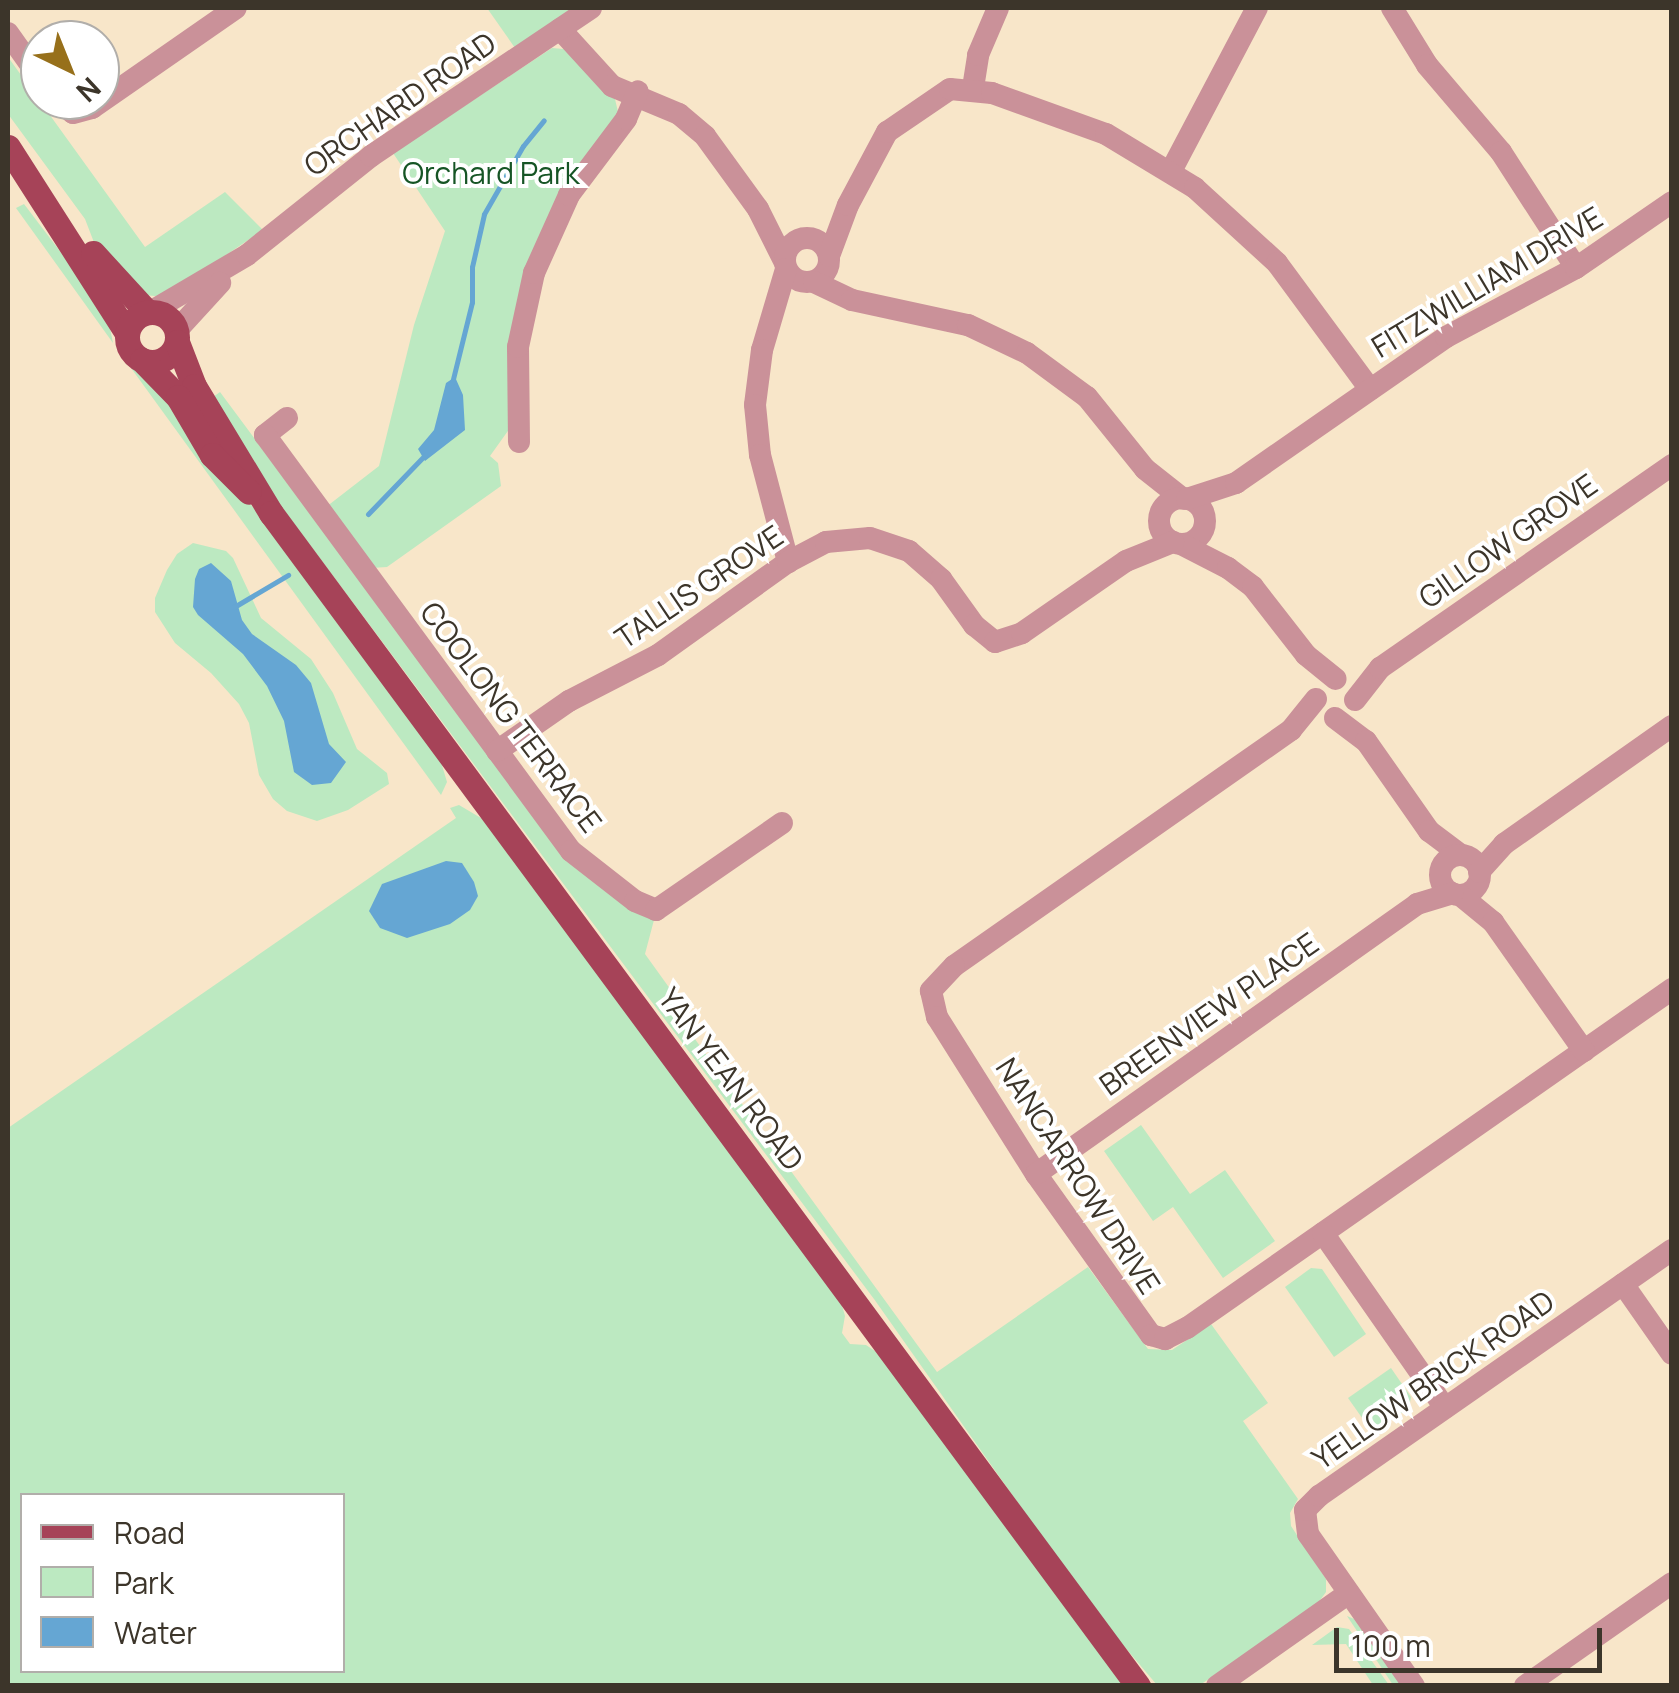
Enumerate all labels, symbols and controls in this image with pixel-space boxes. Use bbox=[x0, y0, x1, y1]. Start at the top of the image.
north arrow bbox=[20, 20, 120, 120]
street label: ORCHARD ROAD bbox=[297, 25, 503, 183]
text: N bbox=[69, 70, 109, 111]
park label: Orchard Park bbox=[402, 155, 580, 191]
street label: FITZWILLIAM DRIVE bbox=[1365, 199, 1609, 365]
street label: GILLOW GROVE bbox=[1412, 466, 1604, 616]
street label: TALLIS GROVE bbox=[608, 518, 790, 656]
street label: COOLONG TERRACE bbox=[413, 595, 609, 839]
street label: BREENVIEW PLACE bbox=[1093, 925, 1325, 1103]
street label: YAN YEAN ROAD bbox=[651, 981, 811, 1177]
street label: NANCARROW DRIVE bbox=[988, 1051, 1168, 1301]
street label: YELLOW BRICK ROAD bbox=[1305, 1283, 1561, 1477]
legend bbox=[20, 1493, 345, 1673]
text: Road bbox=[114, 1512, 185, 1553]
text: Park bbox=[114, 1562, 174, 1603]
scale bar bbox=[1339, 1608, 1606, 1670]
text: Water bbox=[114, 1612, 197, 1653]
text: 100 m bbox=[1351, 1625, 1431, 1666]

